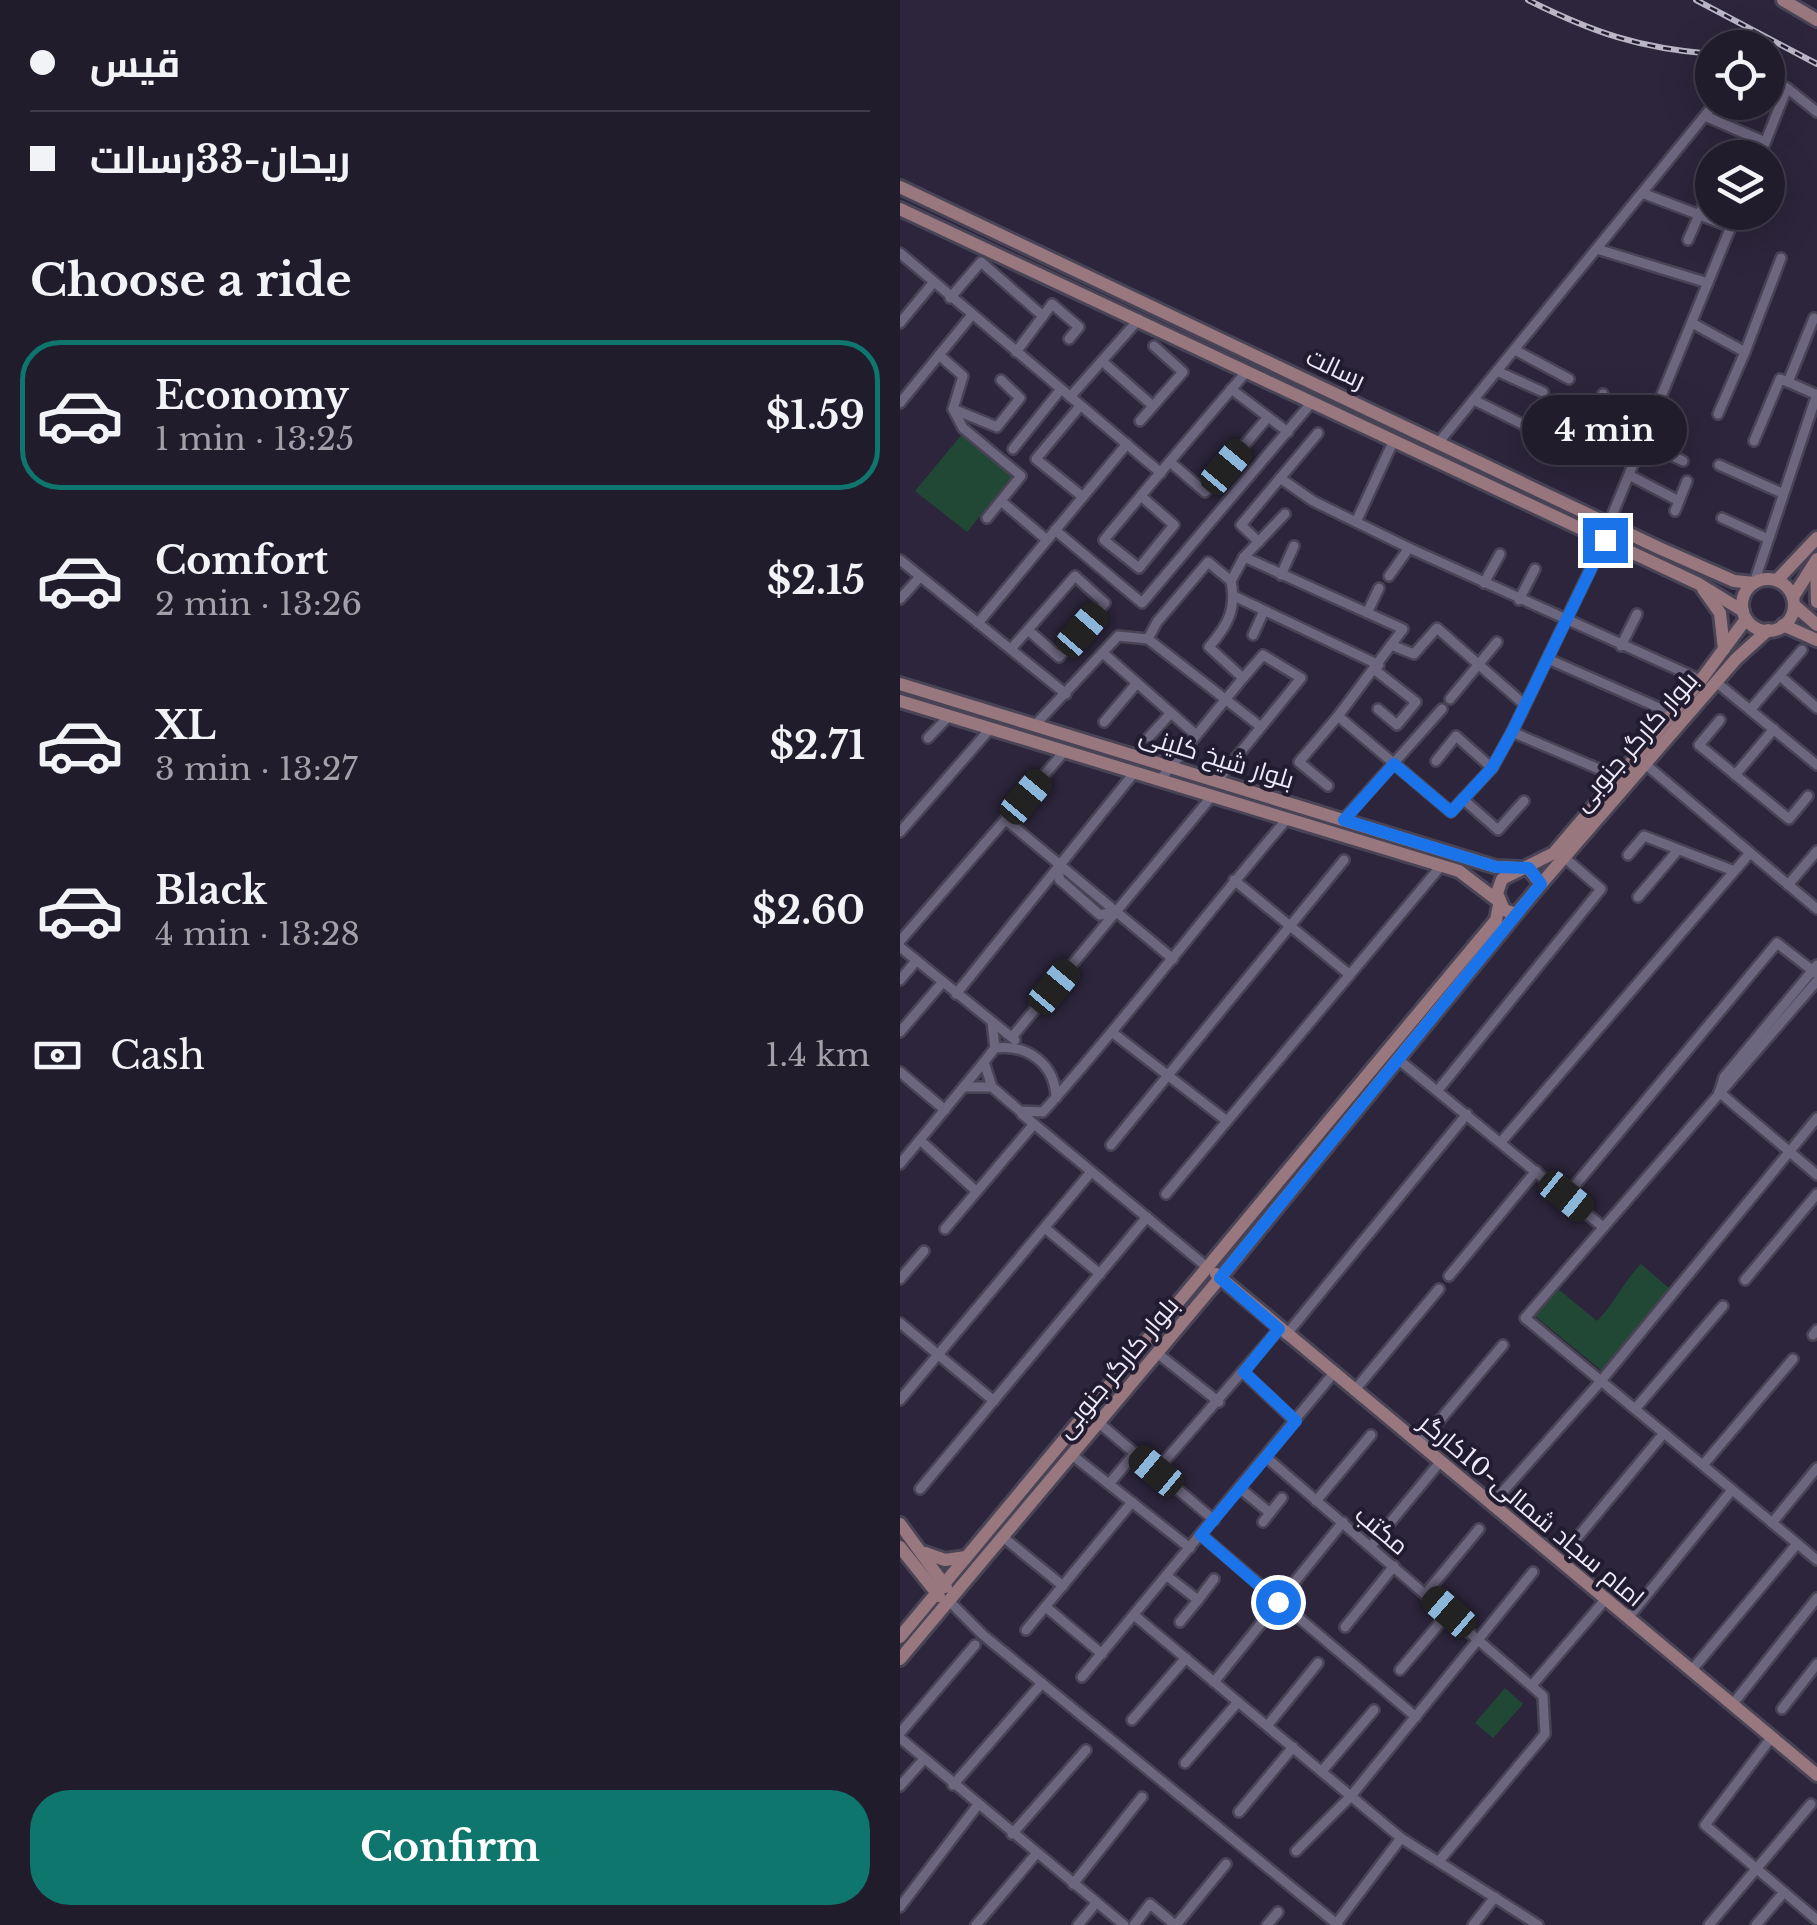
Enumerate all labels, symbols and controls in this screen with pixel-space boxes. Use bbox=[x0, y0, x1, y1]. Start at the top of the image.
map controls bbox=[1695, 30, 1785, 230]
button: locate bbox=[1695, 30, 1785, 120]
text: قیس bbox=[90, 40, 180, 87]
text: ریحان-33رسالت bbox=[90, 136, 350, 183]
button: layers bbox=[1695, 140, 1785, 230]
text: Choose a ride bbox=[30, 252, 352, 308]
street label: رسالت bbox=[1301, 341, 1370, 396]
icon: car bbox=[35, 370, 125, 460]
text: Economy bbox=[155, 372, 349, 419]
text: $1.59 bbox=[766, 392, 865, 439]
callout: 4 min bbox=[1522, 395, 1688, 465]
text: 4 min bbox=[1555, 410, 1654, 450]
text: 1 min · 13:25 bbox=[155, 419, 354, 459]
car bbox=[1195, 434, 1257, 500]
route end bbox=[1583, 518, 1628, 563]
icon: car bbox=[35, 535, 125, 625]
text: Comfort bbox=[155, 537, 328, 584]
text: $2.15 bbox=[767, 557, 865, 604]
text: 2 min · 13:26 bbox=[155, 584, 362, 624]
car bbox=[1051, 598, 1113, 662]
street label: بلوار کارگر جنوبی bbox=[1566, 665, 1704, 817]
icon: car bbox=[35, 700, 125, 790]
text: XL bbox=[155, 702, 216, 749]
street label: بلوار شیخ کلینی bbox=[1135, 719, 1298, 797]
text: $2.71 bbox=[769, 722, 865, 769]
text: 3 min · 13:27 bbox=[155, 749, 358, 789]
car bbox=[995, 764, 1057, 830]
icon: car bbox=[35, 865, 125, 955]
text: Black bbox=[155, 867, 267, 914]
text: $2.60 bbox=[752, 887, 865, 934]
text: 4 min · 13:28 bbox=[155, 914, 360, 954]
car bbox=[1023, 954, 1085, 1020]
icon: cash bbox=[30, 1028, 85, 1083]
text: Cash bbox=[110, 1032, 205, 1079]
text: 1.4 km bbox=[765, 1035, 870, 1075]
car bbox=[1533, 1165, 1599, 1227]
street label: بلوار کارگر جنوبی bbox=[1049, 1290, 1185, 1444]
street label: امام سجاد شمالی-10کارگر bbox=[1410, 1406, 1650, 1615]
car bbox=[1123, 1440, 1189, 1502]
street label: مکتب bbox=[1349, 1499, 1415, 1562]
route start bbox=[1256, 1580, 1301, 1625]
car bbox=[1417, 1581, 1481, 1643]
button: Confirm bbox=[30, 1790, 870, 1905]

